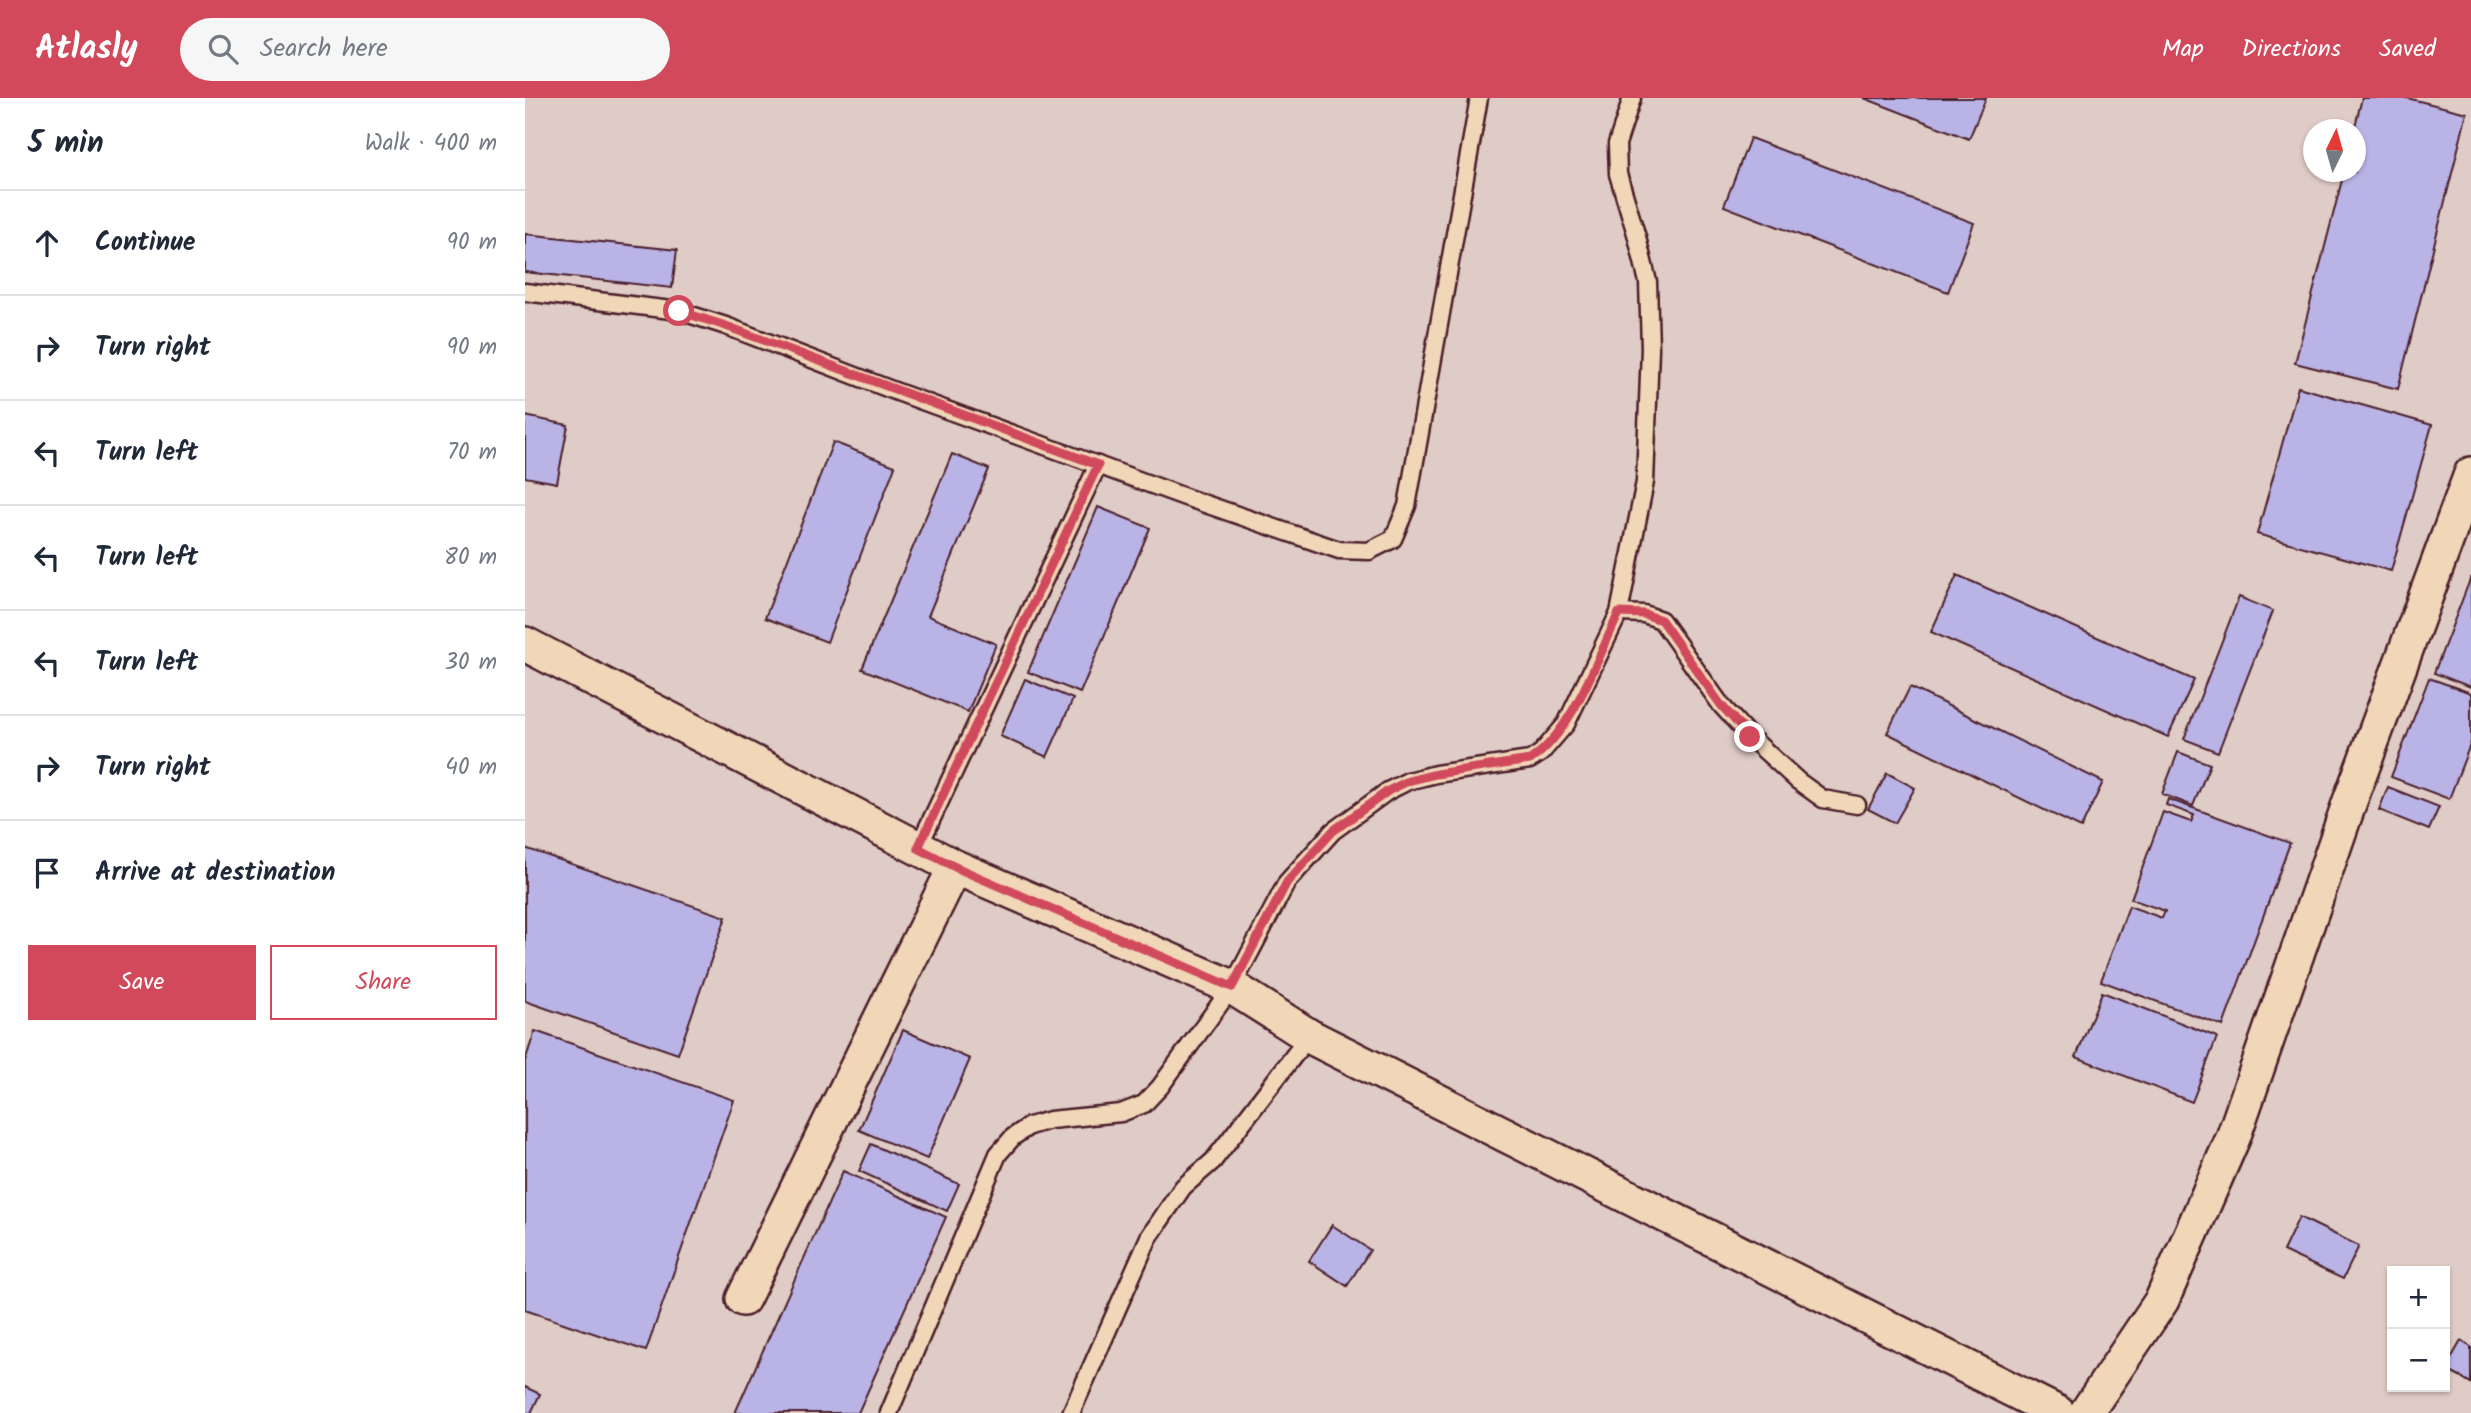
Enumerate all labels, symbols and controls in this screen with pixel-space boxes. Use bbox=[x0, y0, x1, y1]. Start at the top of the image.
search box bbox=[180, 18, 670, 81]
text: Atlasly bbox=[35, 23, 138, 76]
text: Search here bbox=[260, 28, 388, 70]
icon: search bbox=[204, 30, 242, 68]
text: Map bbox=[2162, 30, 2204, 69]
text: Directions bbox=[2242, 30, 2341, 69]
text: Saved bbox=[2379, 30, 2436, 69]
north arrow bbox=[2303, 119, 2366, 182]
text: 5 min bbox=[28, 120, 104, 168]
text: Walk · 400 m bbox=[365, 126, 497, 162]
text: Continue bbox=[95, 222, 196, 264]
icon: ahead bbox=[28, 224, 66, 262]
text: 90 m bbox=[447, 225, 497, 261]
route start bbox=[663, 295, 694, 326]
text: Turn right bbox=[95, 327, 211, 369]
icon: right bbox=[28, 329, 66, 367]
text: 90 m bbox=[447, 330, 497, 366]
text: Turn left bbox=[95, 432, 198, 474]
icon: left bbox=[28, 434, 66, 472]
text: 70 m bbox=[447, 435, 497, 471]
text: Turn left bbox=[95, 537, 198, 579]
icon: left bbox=[28, 539, 66, 577]
text: 80 m bbox=[444, 540, 497, 576]
text: Turn left bbox=[95, 642, 198, 684]
icon: left bbox=[28, 644, 66, 682]
text: 30 m bbox=[445, 645, 497, 681]
route end bbox=[1734, 721, 1765, 752]
text: Turn right bbox=[95, 747, 211, 789]
icon: right bbox=[28, 749, 66, 787]
text: 40 m bbox=[445, 750, 497, 786]
text: Arrive at destination bbox=[95, 852, 335, 894]
icon: arrive bbox=[28, 854, 66, 892]
button: Save bbox=[28, 945, 256, 1020]
button: Share bbox=[270, 945, 497, 1020]
map controls bbox=[2387, 1266, 2450, 1392]
button: + bbox=[2387, 1266, 2450, 1329]
button: − bbox=[2387, 1329, 2450, 1392]

